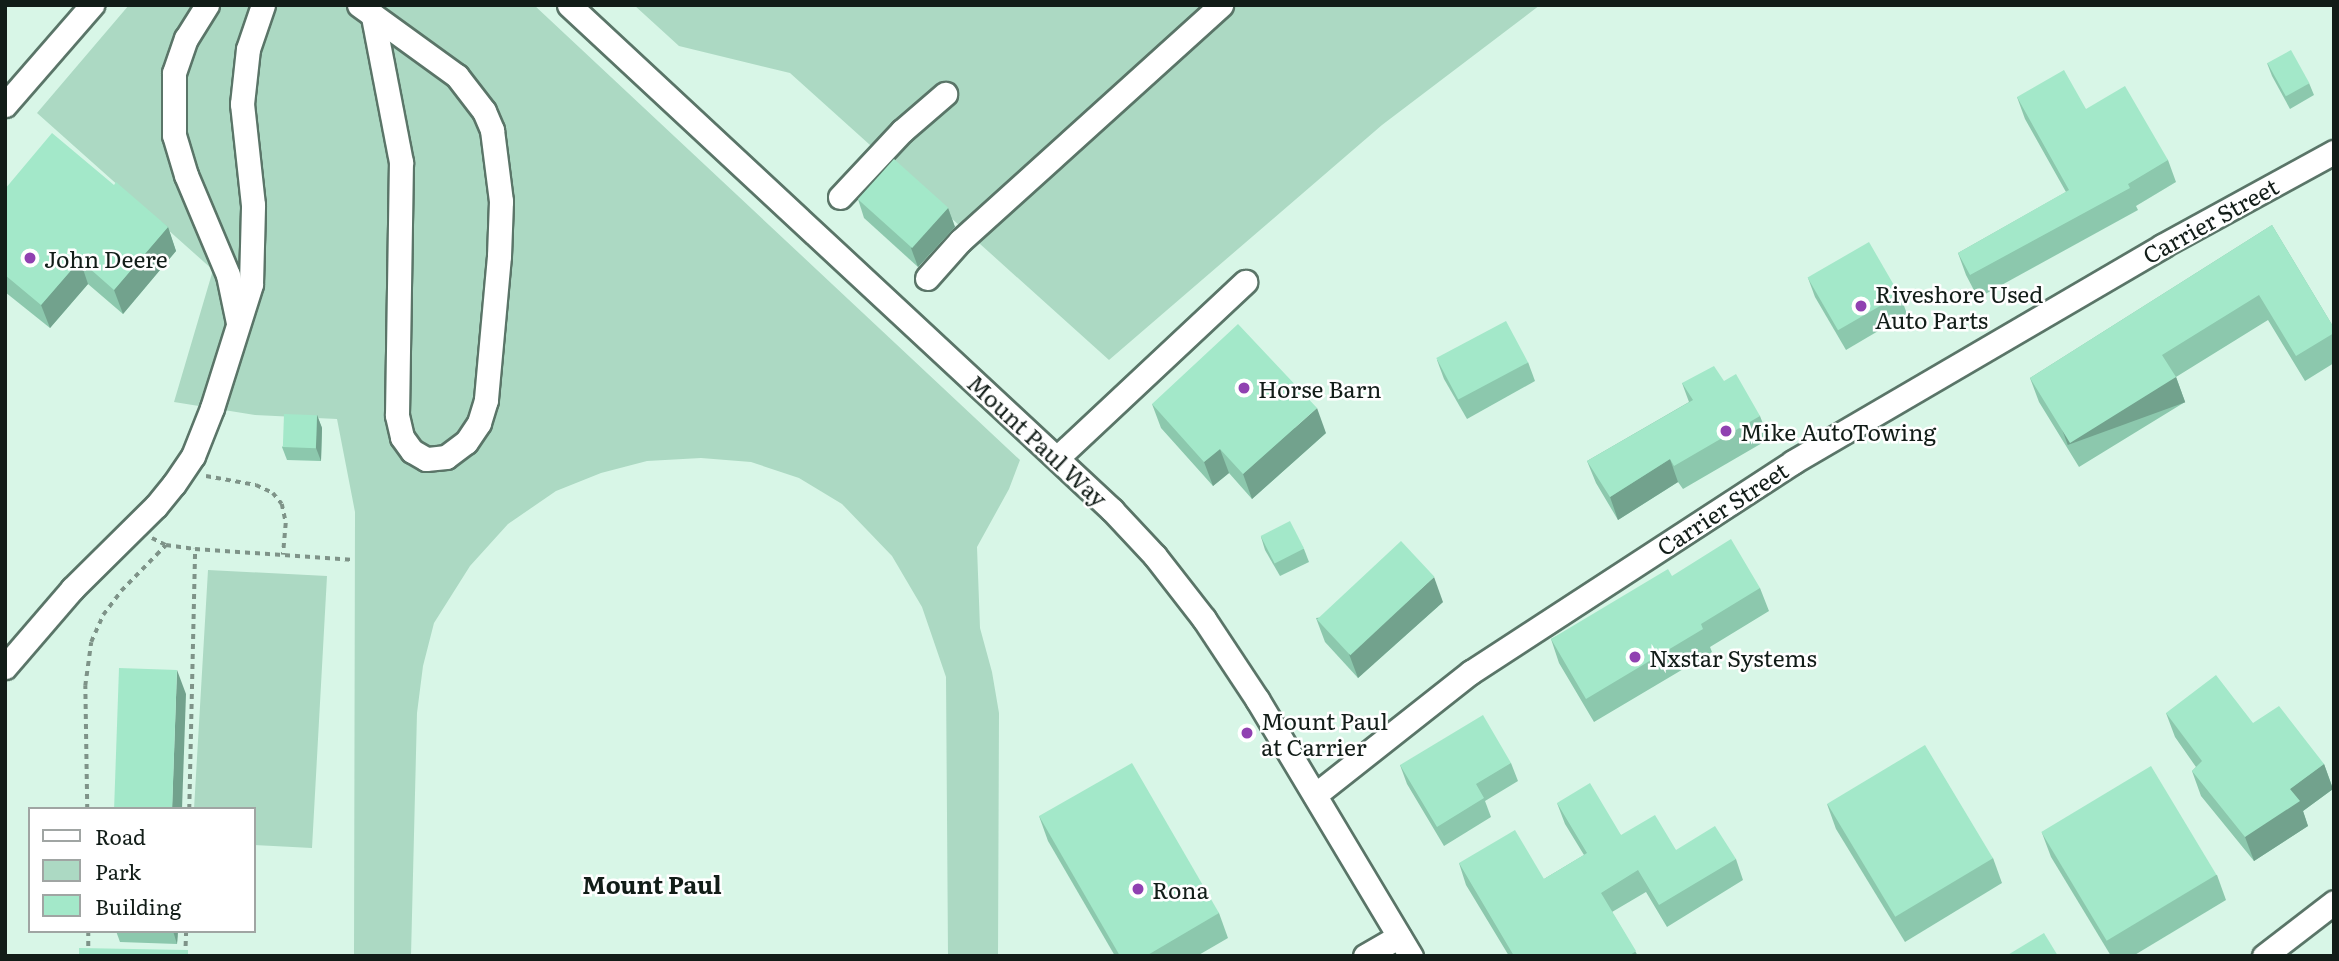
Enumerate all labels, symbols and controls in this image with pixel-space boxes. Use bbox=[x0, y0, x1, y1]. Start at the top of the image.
street label: Carrier Street bbox=[2138, 171, 2282, 269]
place label: John Deere bbox=[44, 244, 168, 272]
marker: John Deere bbox=[22, 250, 38, 266]
place label: Riveshore Used Auto Parts bbox=[1875, 279, 2043, 333]
marker: Riveshore Used Auto Parts bbox=[1853, 298, 1869, 314]
street label: Mount Paul Way bbox=[963, 368, 1113, 512]
place label: Horse Barn bbox=[1258, 374, 1382, 402]
marker: Horse Barn bbox=[1236, 380, 1252, 396]
place label: Mike AutoTowing bbox=[1740, 417, 1936, 445]
marker: Mike AutoTowing bbox=[1718, 423, 1734, 439]
street label: Carrier Street bbox=[1651, 455, 1793, 561]
place label: Nxstar Systems bbox=[1649, 643, 1817, 671]
marker: Nxstar Systems bbox=[1627, 649, 1643, 665]
place label: Mount Paul at Carrier bbox=[1261, 706, 1388, 760]
marker: Mount Paul at Carrier bbox=[1239, 725, 1255, 741]
legend bbox=[28, 807, 256, 933]
text: Road bbox=[95, 820, 146, 851]
text: Park bbox=[95, 855, 141, 886]
district label: Mount Paul bbox=[582, 870, 722, 898]
place label: Rona bbox=[1152, 875, 1209, 903]
marker: Rona bbox=[1130, 881, 1146, 897]
text: Building bbox=[95, 890, 181, 921]

